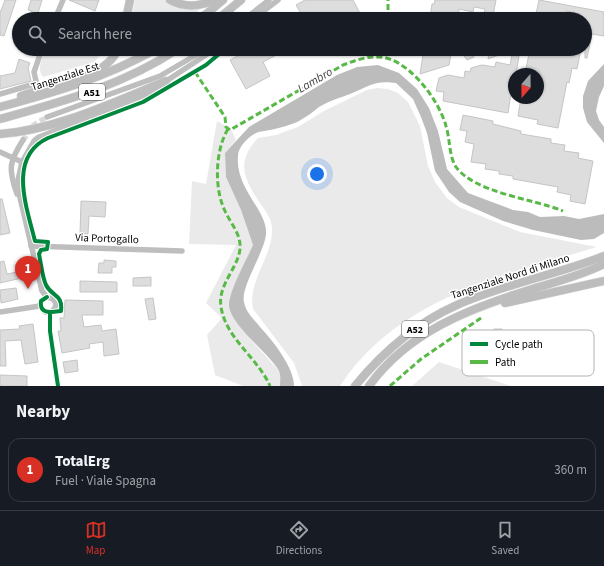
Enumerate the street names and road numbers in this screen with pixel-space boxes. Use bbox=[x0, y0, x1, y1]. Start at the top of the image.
street label: Tangenziale Est bbox=[29, 58, 101, 95]
road number: A51 bbox=[79, 84, 105, 100]
street label: Via Portogallo bbox=[75, 230, 139, 247]
street label: Tangenziale Nord di Milano bbox=[449, 250, 571, 303]
road number: A52 bbox=[402, 321, 428, 337]

